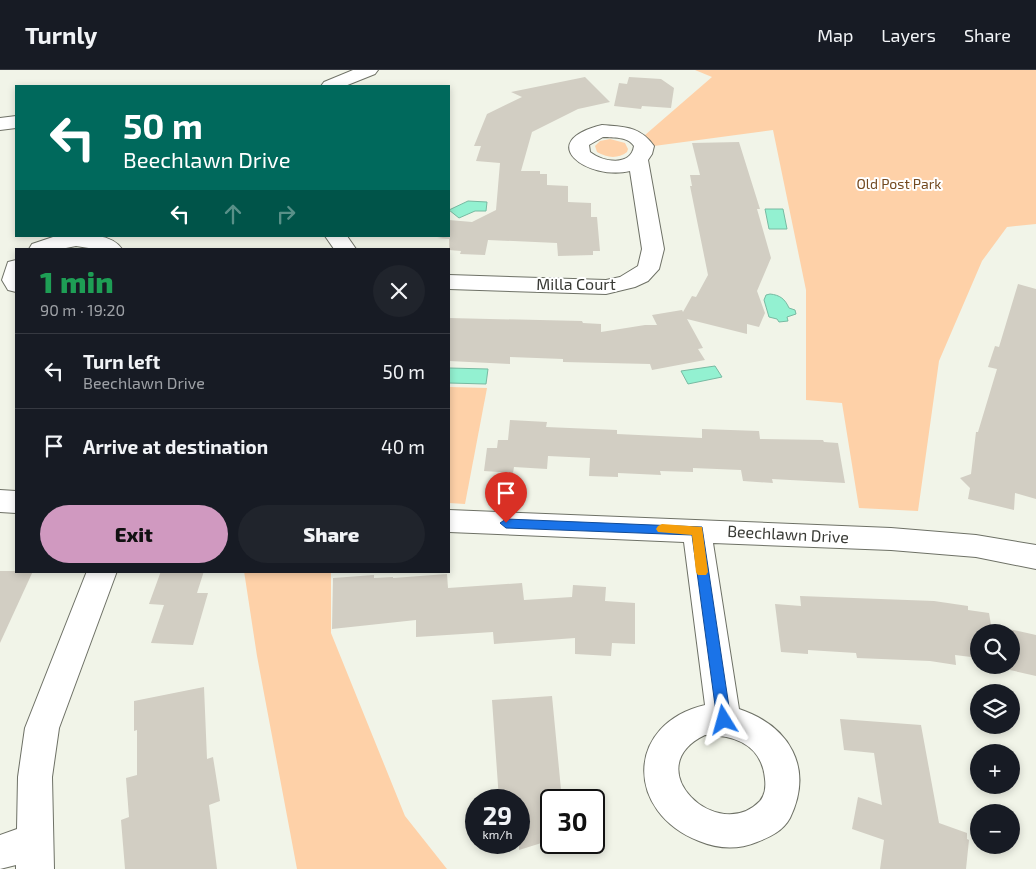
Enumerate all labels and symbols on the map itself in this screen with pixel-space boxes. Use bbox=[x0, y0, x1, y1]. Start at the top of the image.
park label: Old Post Park bbox=[857, 175, 941, 192]
street label: Milla Court bbox=[536, 274, 616, 293]
pin bbox=[485, 472, 527, 523]
street label: Beechlawn Drive bbox=[727, 521, 849, 546]
position arrow bbox=[697, 693, 749, 745]
speed limit sign: 30 bbox=[540, 789, 605, 854]

